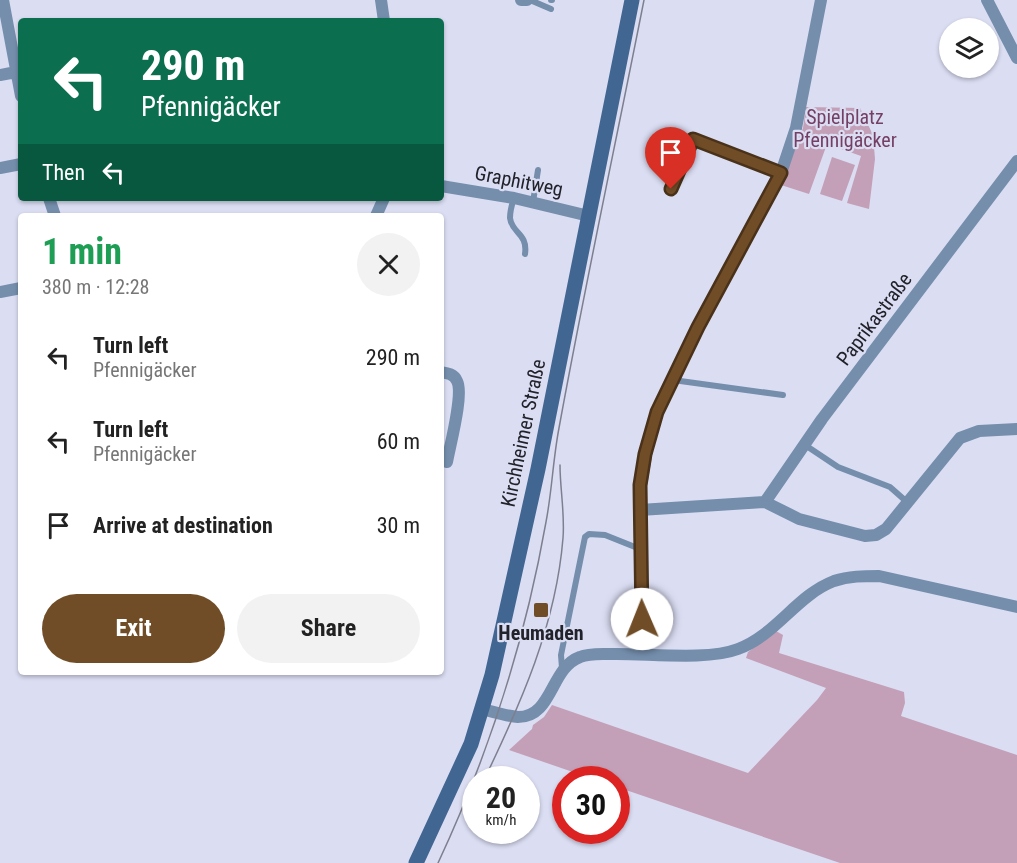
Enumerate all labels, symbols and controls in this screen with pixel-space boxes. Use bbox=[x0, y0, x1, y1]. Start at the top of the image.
map controls bbox=[939, 18, 999, 78]
button: layers bbox=[939, 18, 999, 78]
text: 290 m bbox=[141, 41, 246, 90]
icon: left bbox=[42, 42, 120, 120]
text: Pfennigäcker bbox=[141, 91, 281, 123]
park label: Spielplatz Pfennigäcker bbox=[793, 105, 897, 152]
pin bbox=[645, 127, 696, 189]
icon: arrive bbox=[654, 136, 687, 169]
icon: left bbox=[97, 156, 130, 189]
text: Then bbox=[42, 160, 85, 185]
street label: Graphitweg bbox=[473, 161, 565, 201]
text: 1 min bbox=[42, 231, 122, 273]
button: close bbox=[357, 233, 420, 296]
street label: Paprikastraße bbox=[831, 268, 917, 370]
text: 380 m · 12:28 bbox=[42, 275, 149, 299]
text: Turn left bbox=[93, 333, 168, 358]
icon: left bbox=[42, 341, 75, 374]
text: 290 m bbox=[366, 345, 420, 370]
street label: Kirchheimer Straße bbox=[496, 357, 550, 509]
text: Pfennigäcker bbox=[93, 358, 197, 382]
text: Turn left bbox=[93, 417, 168, 442]
icon: left bbox=[42, 425, 75, 458]
text: 60 m bbox=[377, 429, 420, 454]
text: Pfennigäcker bbox=[93, 442, 197, 466]
icon: arrive bbox=[42, 509, 75, 542]
text: Arrive at destination bbox=[93, 513, 273, 538]
text: 30 m bbox=[377, 513, 420, 538]
position arrow bbox=[610, 587, 674, 651]
button: Exit bbox=[42, 594, 225, 663]
button: Share bbox=[237, 594, 420, 663]
marker: Heumaden bbox=[532, 601, 550, 619]
place label: Heumaden bbox=[498, 621, 584, 645]
speed limit sign: 30 bbox=[552, 766, 630, 844]
text: 20 bbox=[486, 780, 516, 815]
text: km/h bbox=[486, 811, 516, 829]

